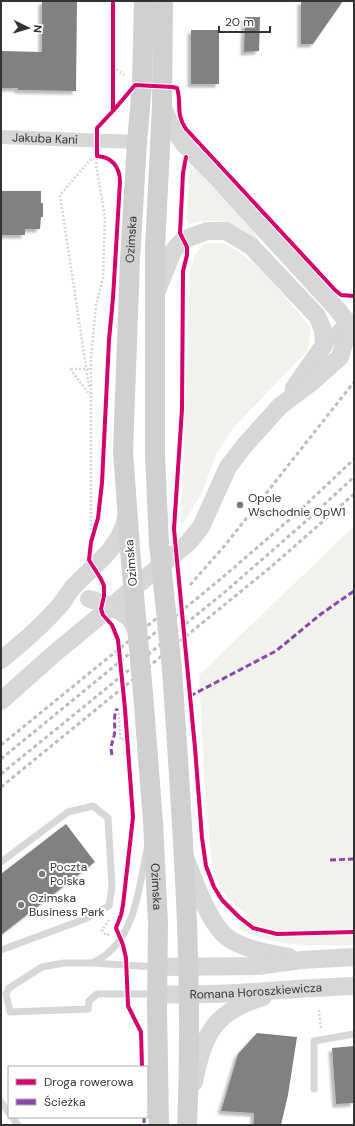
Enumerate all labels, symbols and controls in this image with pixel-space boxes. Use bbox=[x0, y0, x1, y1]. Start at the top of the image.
north arrow bbox=[8, 8, 48, 48]
scale bar bbox=[219, 8, 270, 34]
text: 20 m bbox=[225, 14, 254, 30]
text: N bbox=[31, 24, 45, 33]
street label: Jakuba Kani bbox=[12, 129, 78, 148]
street label: Ozimska bbox=[122, 216, 141, 263]
place label: Opole Wschodnie OpW1 bbox=[248, 490, 346, 520]
marker: Opole Wschodnie OpW1 bbox=[235, 500, 245, 510]
street label: Ozimska bbox=[121, 539, 141, 587]
place label: Poczta Polska bbox=[50, 859, 87, 889]
street label: Ozimska bbox=[147, 863, 165, 910]
marker: Poczta Polska bbox=[37, 869, 47, 879]
place label: Ozimska Business Park bbox=[29, 890, 105, 920]
marker: Ozimska Business Park bbox=[16, 900, 26, 910]
street label: Romana Horoszkiewicza bbox=[190, 979, 323, 1003]
legend bbox=[8, 1066, 148, 1118]
text: Droga rowerowa bbox=[44, 1074, 133, 1090]
text: Ścieżka bbox=[44, 1094, 86, 1110]

